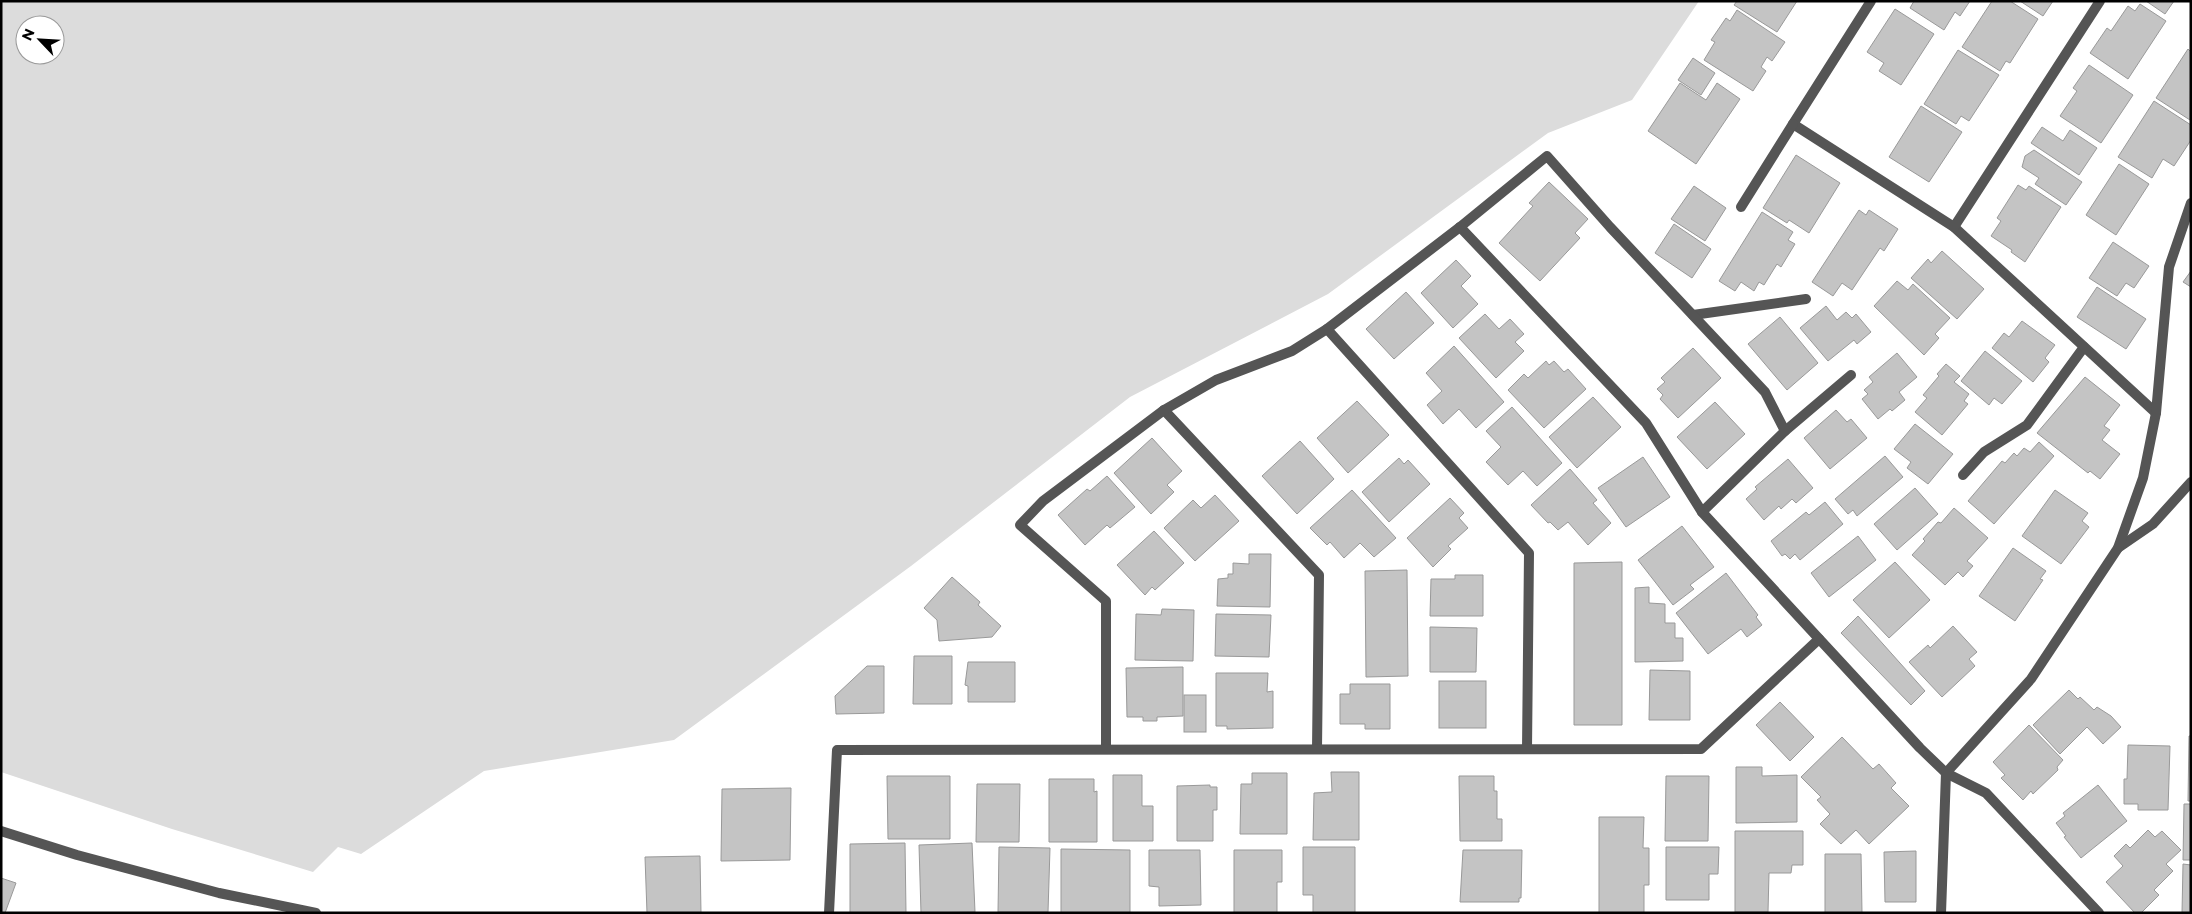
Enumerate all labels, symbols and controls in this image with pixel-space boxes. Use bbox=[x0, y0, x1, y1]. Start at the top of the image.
north arrow bbox=[15, 15, 65, 65]
text: N bbox=[18, 26, 39, 43]

